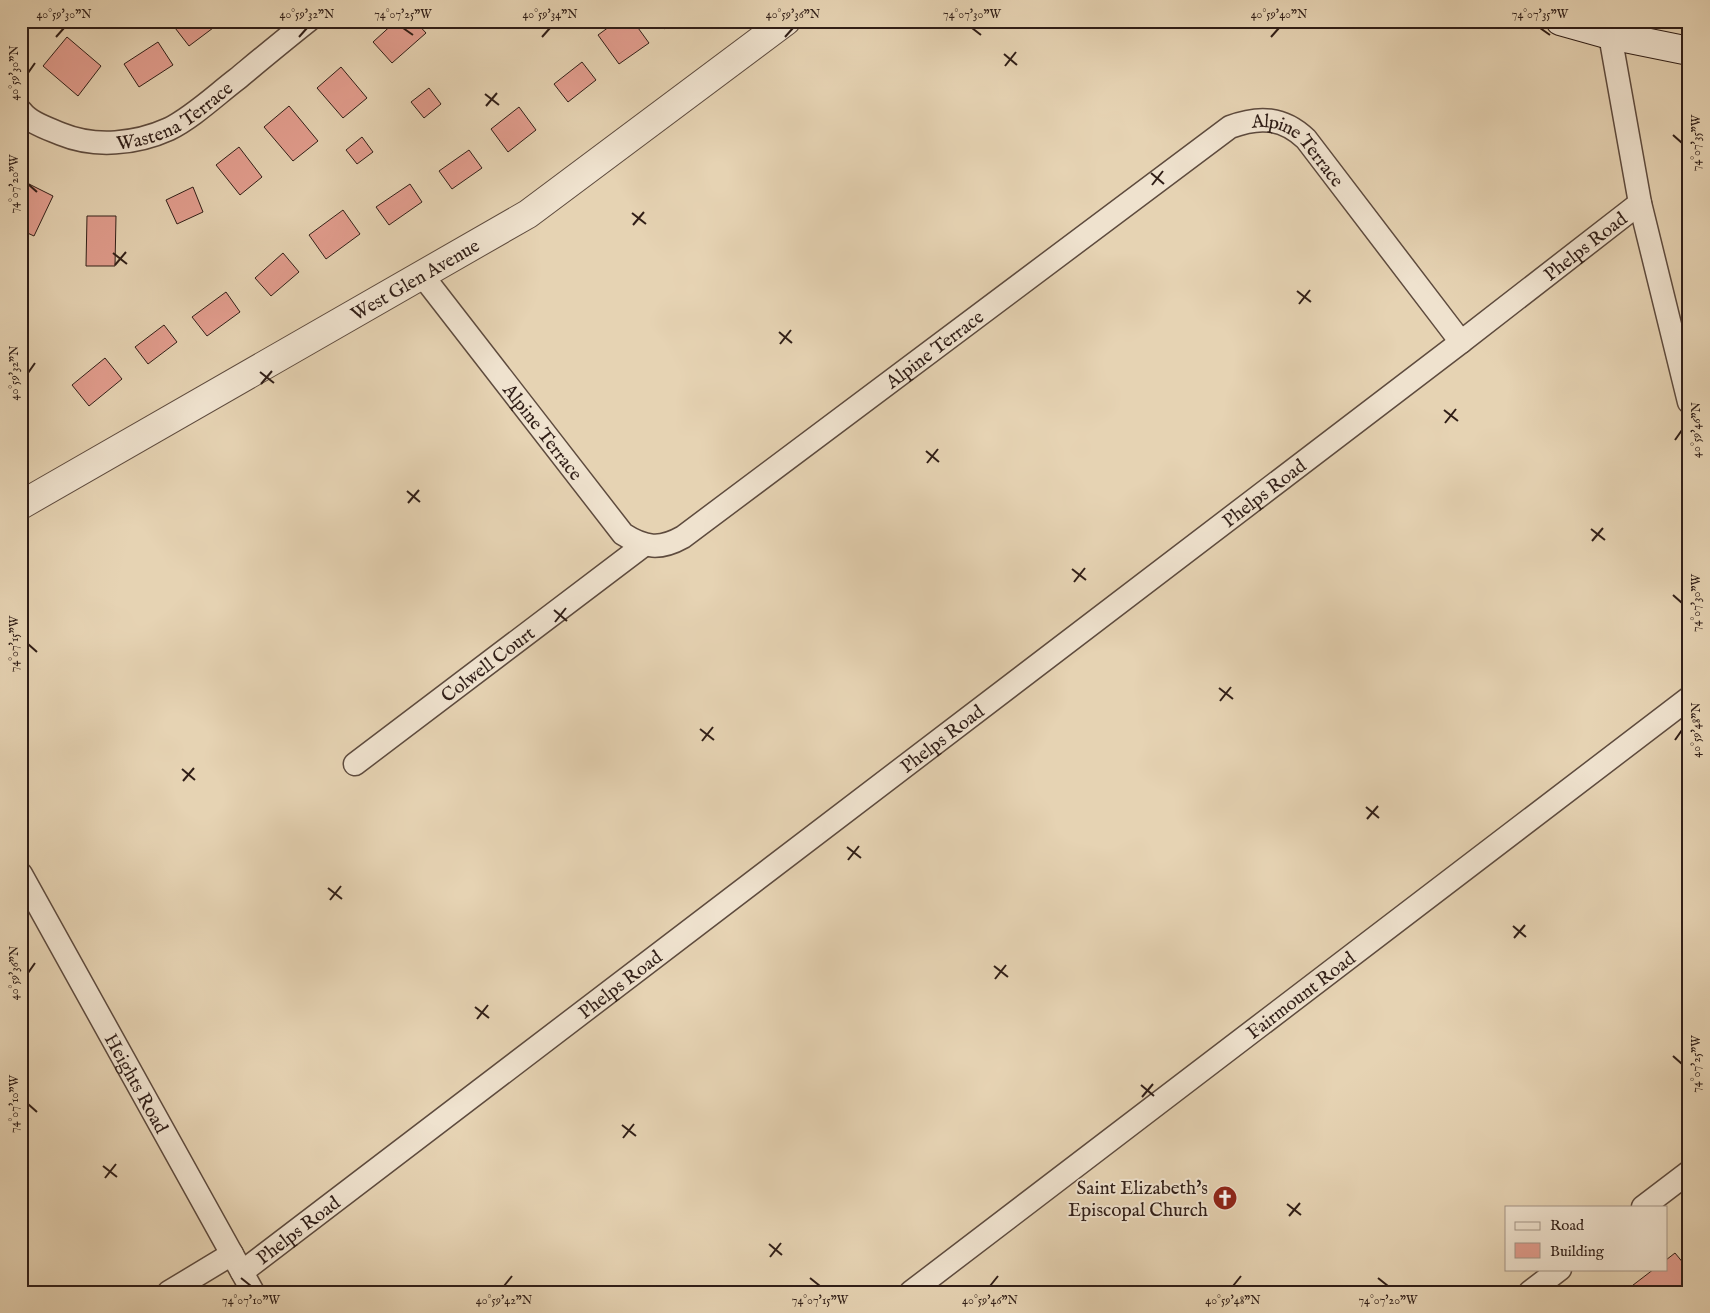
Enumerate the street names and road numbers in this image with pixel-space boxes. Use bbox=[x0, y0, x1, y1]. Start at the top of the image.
street label: Wastena Terrace bbox=[115, 77, 239, 156]
street label: Alpine Terrace bbox=[1250, 110, 1348, 193]
street label: Phelps Road bbox=[1540, 207, 1633, 287]
street label: West Glen Avenue bbox=[347, 234, 485, 327]
street label: Alpine Terrace bbox=[881, 306, 989, 395]
street label: Alpine Terrace bbox=[496, 379, 587, 486]
street label: Phelps Road bbox=[1218, 454, 1312, 534]
street label: Colwell Court bbox=[437, 622, 541, 709]
street label: Phelps Road bbox=[896, 700, 990, 779]
street label: Phelps Road bbox=[574, 945, 668, 1025]
street label: Fairmount Road bbox=[1243, 947, 1361, 1045]
street label: Heights Road bbox=[98, 1030, 173, 1139]
street label: Phelps Road bbox=[252, 1191, 346, 1271]

